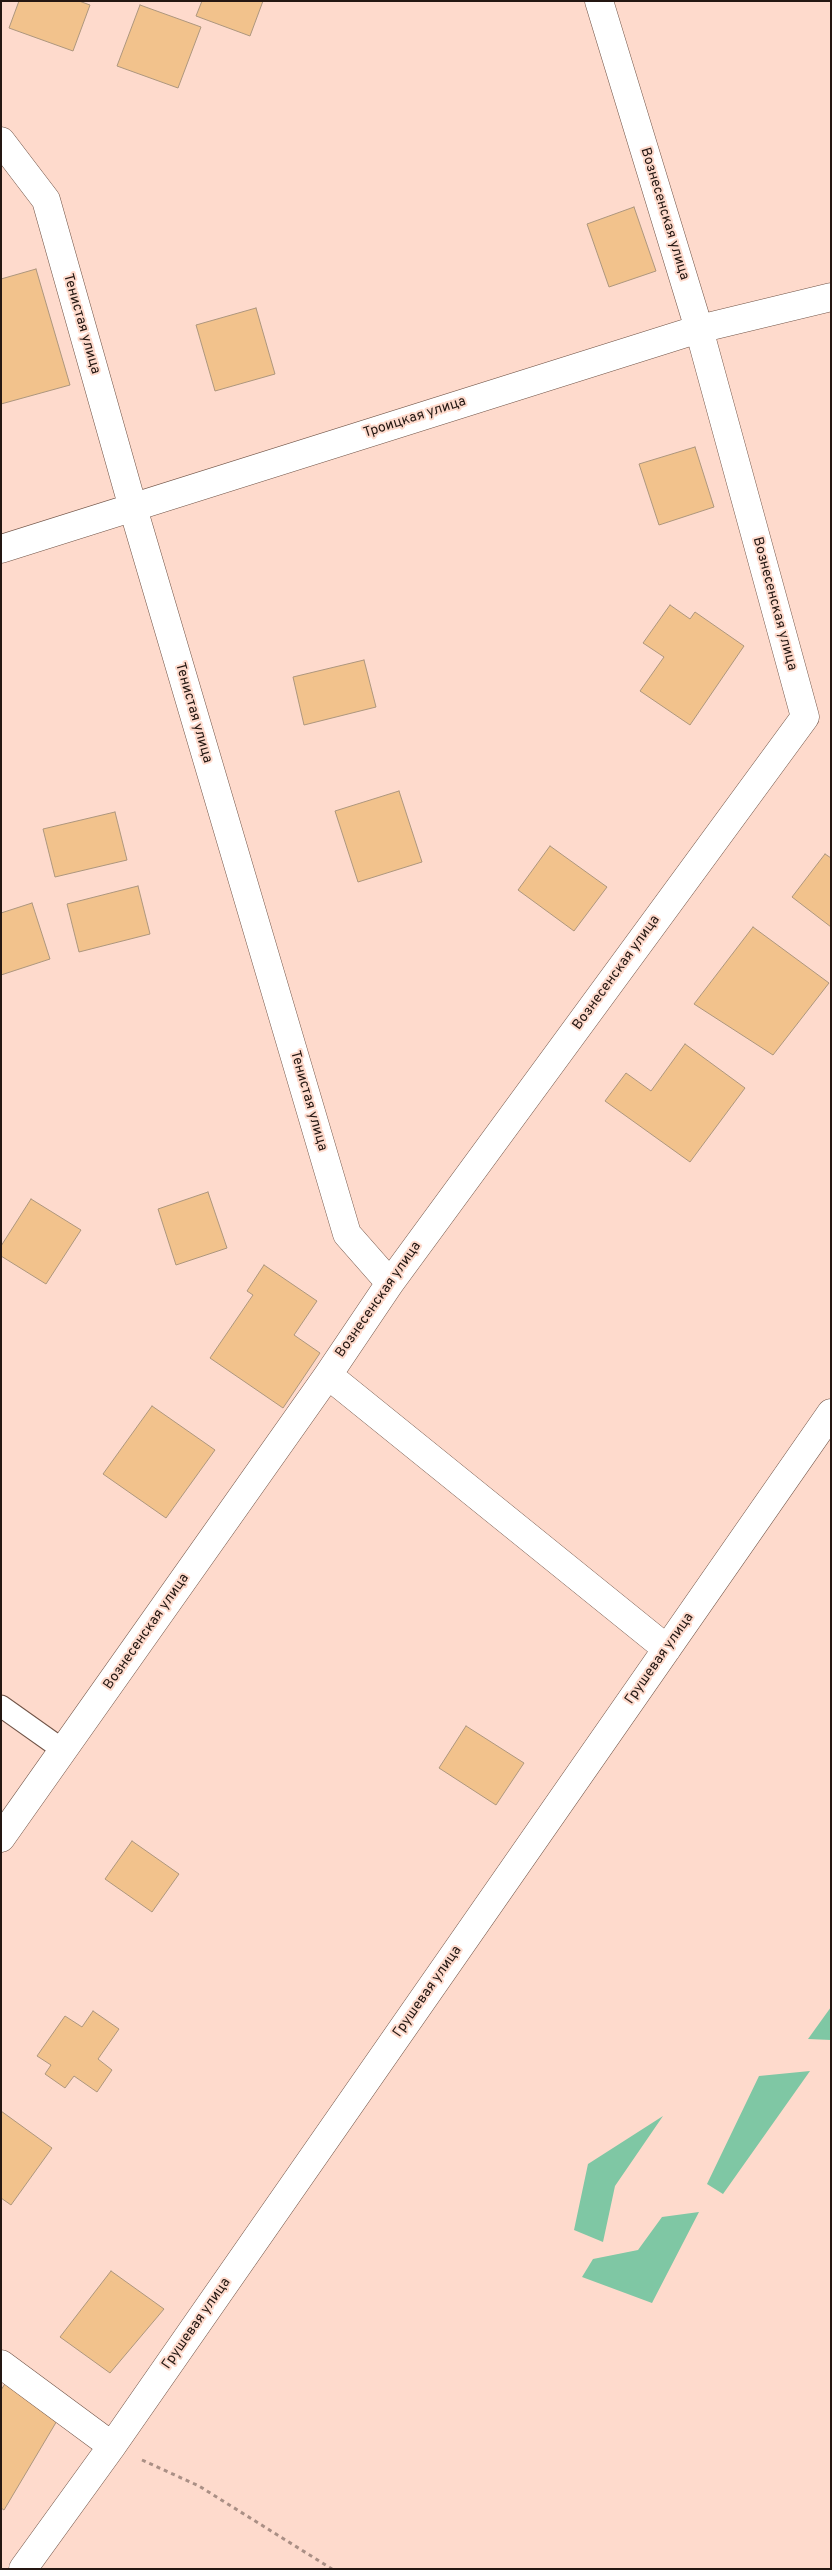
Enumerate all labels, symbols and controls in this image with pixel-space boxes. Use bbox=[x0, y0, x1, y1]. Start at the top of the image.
street label: Вознесенская улица bbox=[636, 146, 692, 282]
street label: Тенистая улица bbox=[59, 272, 103, 376]
street label: Троицкая улица bbox=[362, 394, 468, 442]
street label: Вознесенская улица bbox=[748, 535, 800, 673]
street label: Тенистая улица bbox=[171, 661, 215, 765]
street label: Вознесенская улица bbox=[570, 912, 664, 1034]
street label: Тенистая улица bbox=[286, 1049, 330, 1153]
street label: Вознесенская улица bbox=[333, 1239, 425, 1361]
street label: Вознесенская улица bbox=[101, 1571, 193, 1693]
street label: Грушевая улица bbox=[622, 1610, 698, 1708]
street label: Грушевая улица bbox=[390, 1943, 466, 2041]
street label: Грушевая улица bbox=[159, 2275, 235, 2373]

